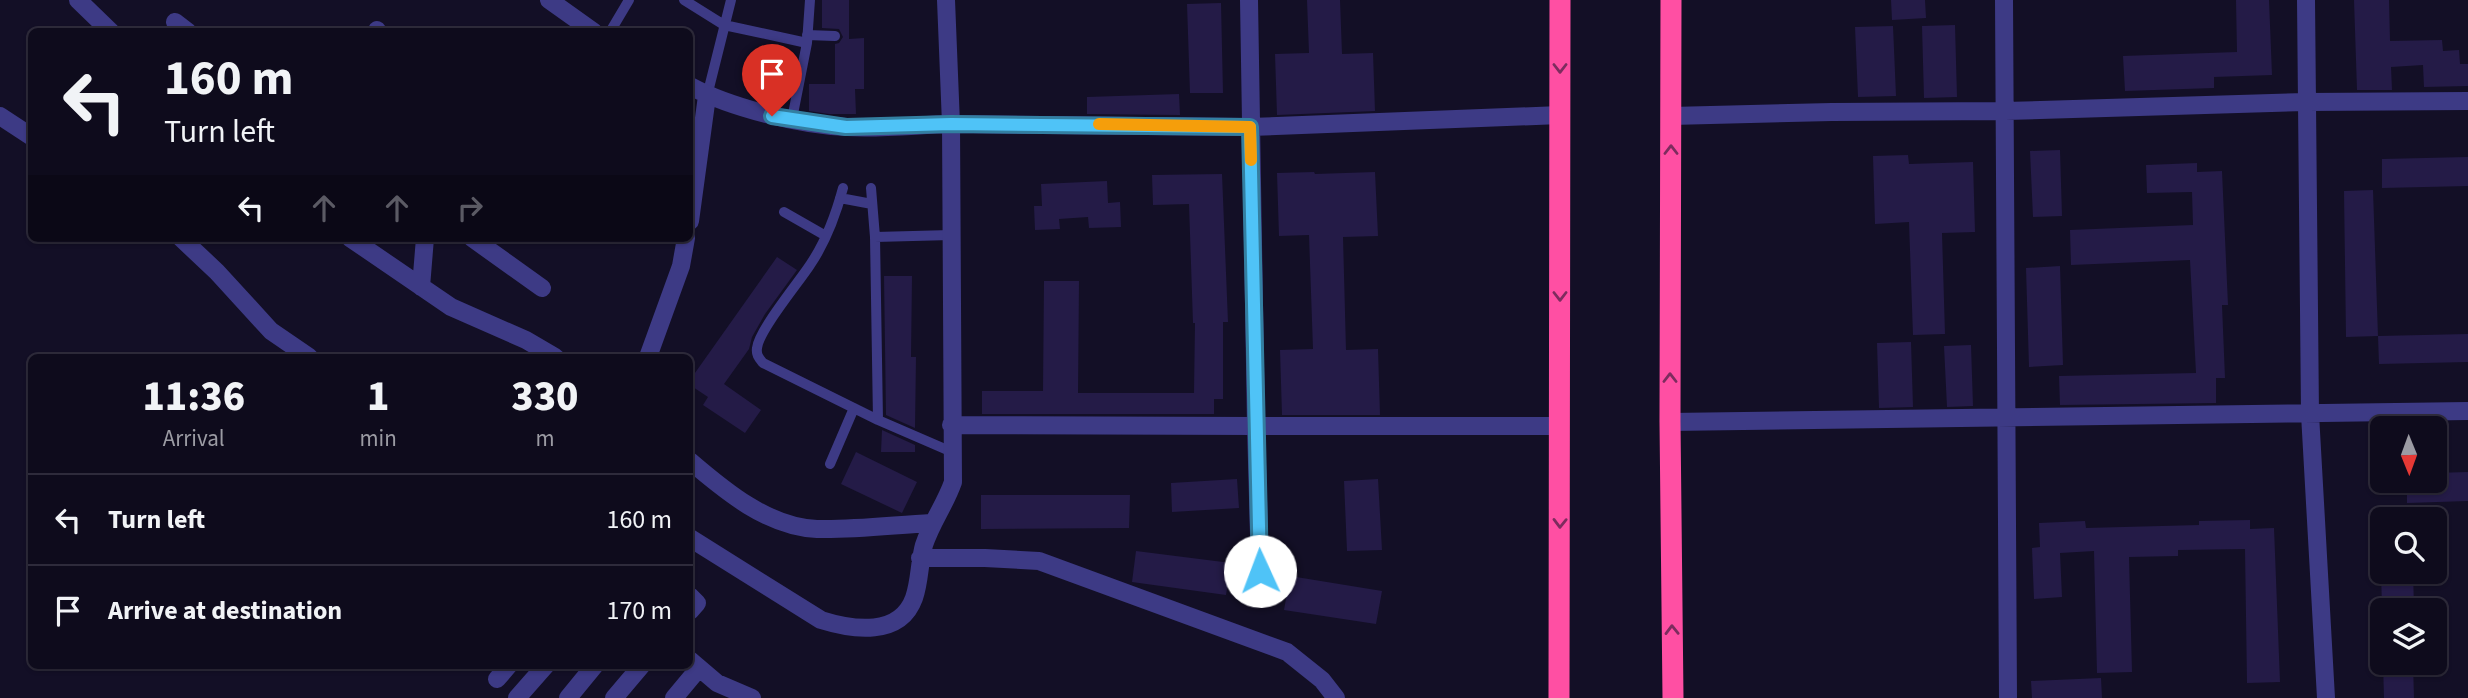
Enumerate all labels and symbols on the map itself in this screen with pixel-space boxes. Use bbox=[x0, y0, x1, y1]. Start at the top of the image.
pin bbox=[742, 44, 802, 116]
one-way arrow bbox=[1552, 63, 1568, 74]
one-way arrow bbox=[1663, 145, 1679, 155]
one-way arrow bbox=[1552, 291, 1568, 301]
one-way arrow bbox=[1662, 372, 1678, 383]
north arrow bbox=[2370, 416, 2446, 494]
one-way arrow bbox=[1552, 518, 1567, 529]
position arrow bbox=[1223, 534, 1297, 608]
one-way arrow bbox=[1664, 624, 1680, 635]

